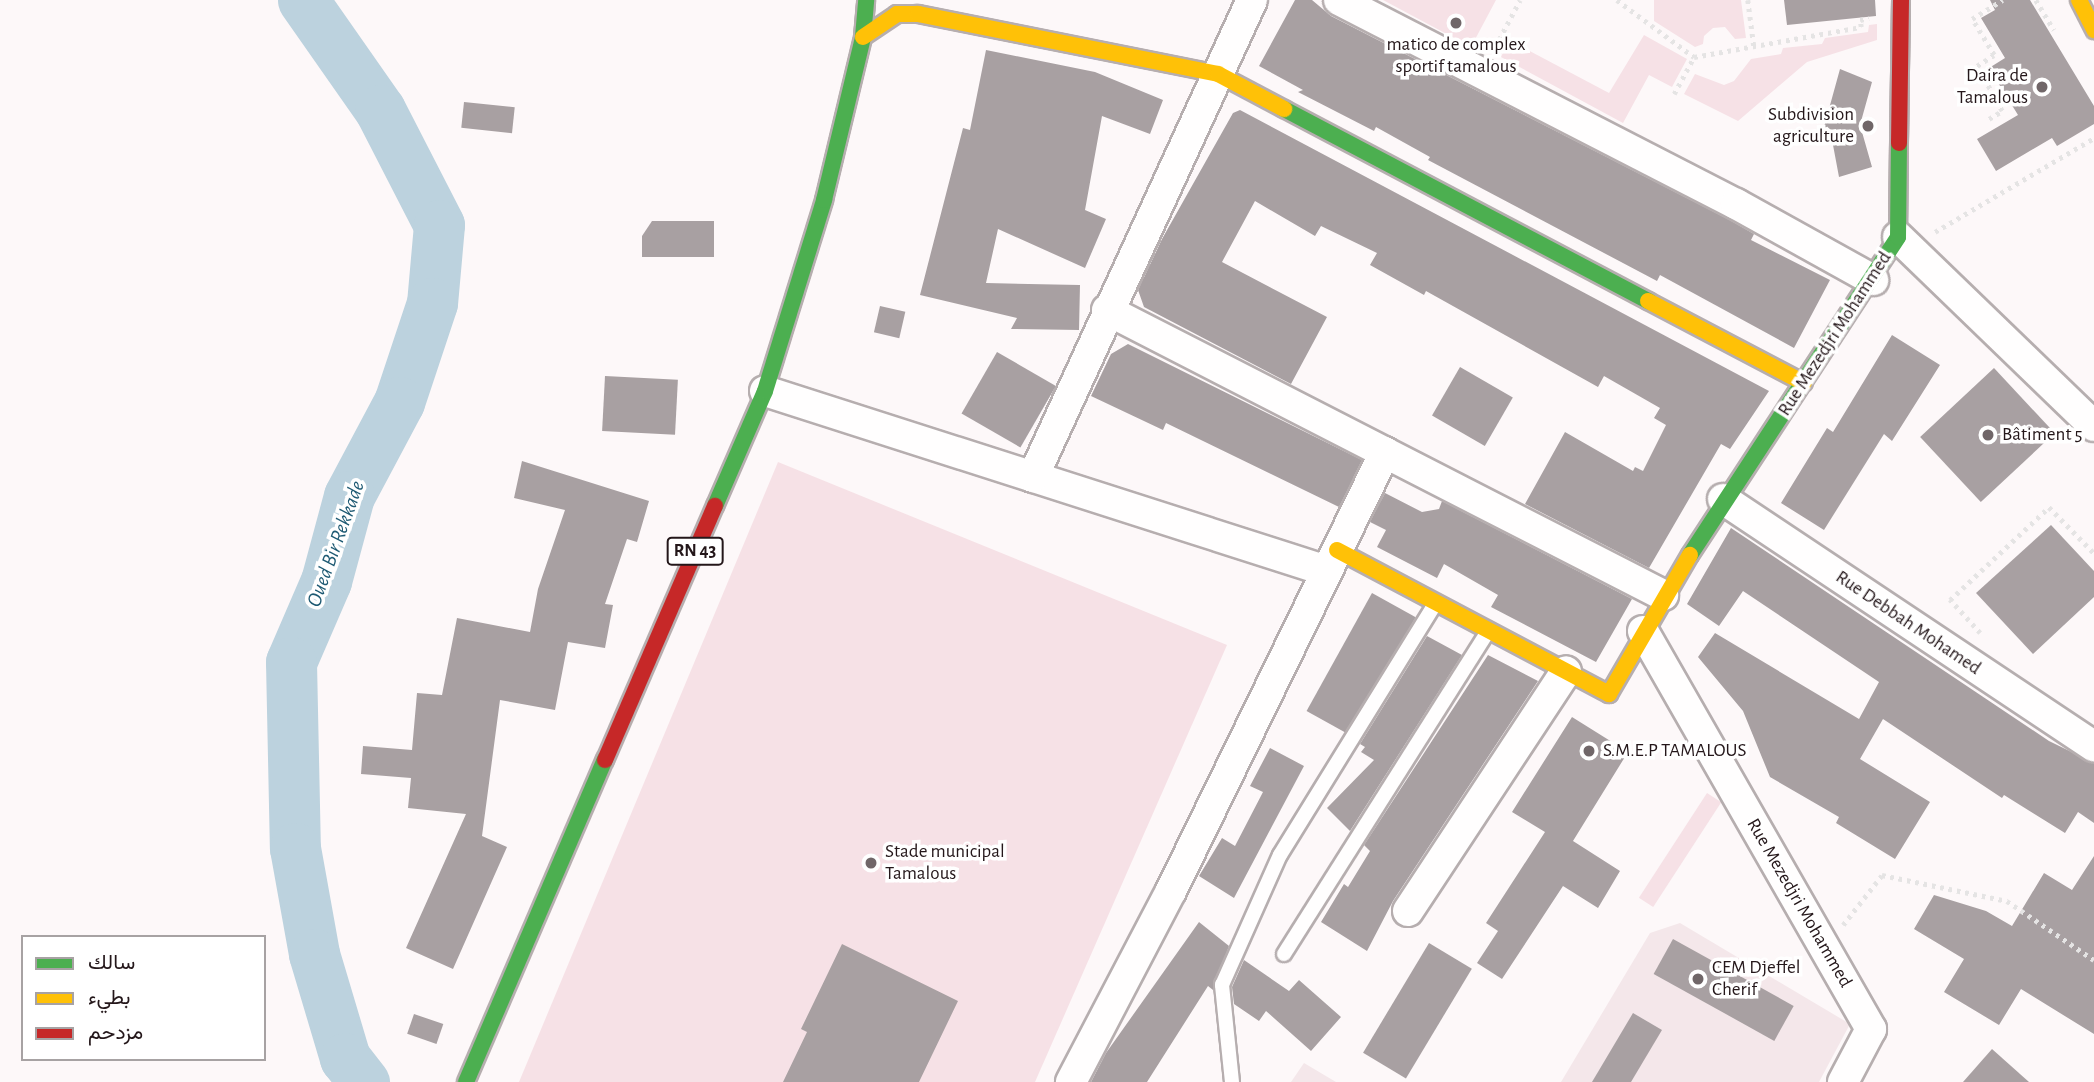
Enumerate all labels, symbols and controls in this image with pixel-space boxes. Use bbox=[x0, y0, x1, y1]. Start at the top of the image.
marker: matico de complex sportif tamalous bbox=[1448, 15, 1464, 31]
place label: matico de complex sportif tamalous bbox=[1386, 34, 1526, 78]
place label: Daira de Tamalous bbox=[1957, 65, 2028, 109]
marker: Daira de Tamalous bbox=[2034, 79, 2050, 95]
place label: Subdivision agriculture bbox=[1768, 104, 1854, 148]
marker: Subdivision agriculture bbox=[1860, 118, 1876, 134]
street label: Rue Mezedjri Mohammed bbox=[1773, 248, 1897, 420]
place label: Bâtiment 5 bbox=[2002, 424, 2083, 446]
marker: Bâtiment 5 bbox=[1980, 427, 1996, 443]
water label: Oued Bir Rekkade bbox=[302, 478, 370, 610]
road number: RN 43 bbox=[665, 536, 725, 566]
street label: Rue Debbah Mohamed bbox=[1831, 566, 1985, 680]
place label: S.M.E.P TAMALOUS bbox=[1603, 740, 1746, 762]
marker: S.M.E.P TAMALOUS bbox=[1581, 743, 1597, 759]
street label: Rue Mezedjri Mohammed bbox=[1741, 814, 1857, 992]
place label: Stade municipal Tamalous bbox=[885, 841, 1005, 885]
marker: Stade municipal Tamalous bbox=[863, 855, 879, 871]
legend bbox=[21, 935, 266, 1061]
text: سالك bbox=[88, 952, 135, 973]
place label: CEM Djeffel Cherif bbox=[1712, 957, 1800, 1001]
marker: CEM Djeffel Cherif bbox=[1690, 971, 1706, 987]
text: بطيء bbox=[88, 987, 131, 1008]
text: مزدحم bbox=[88, 1022, 143, 1043]

